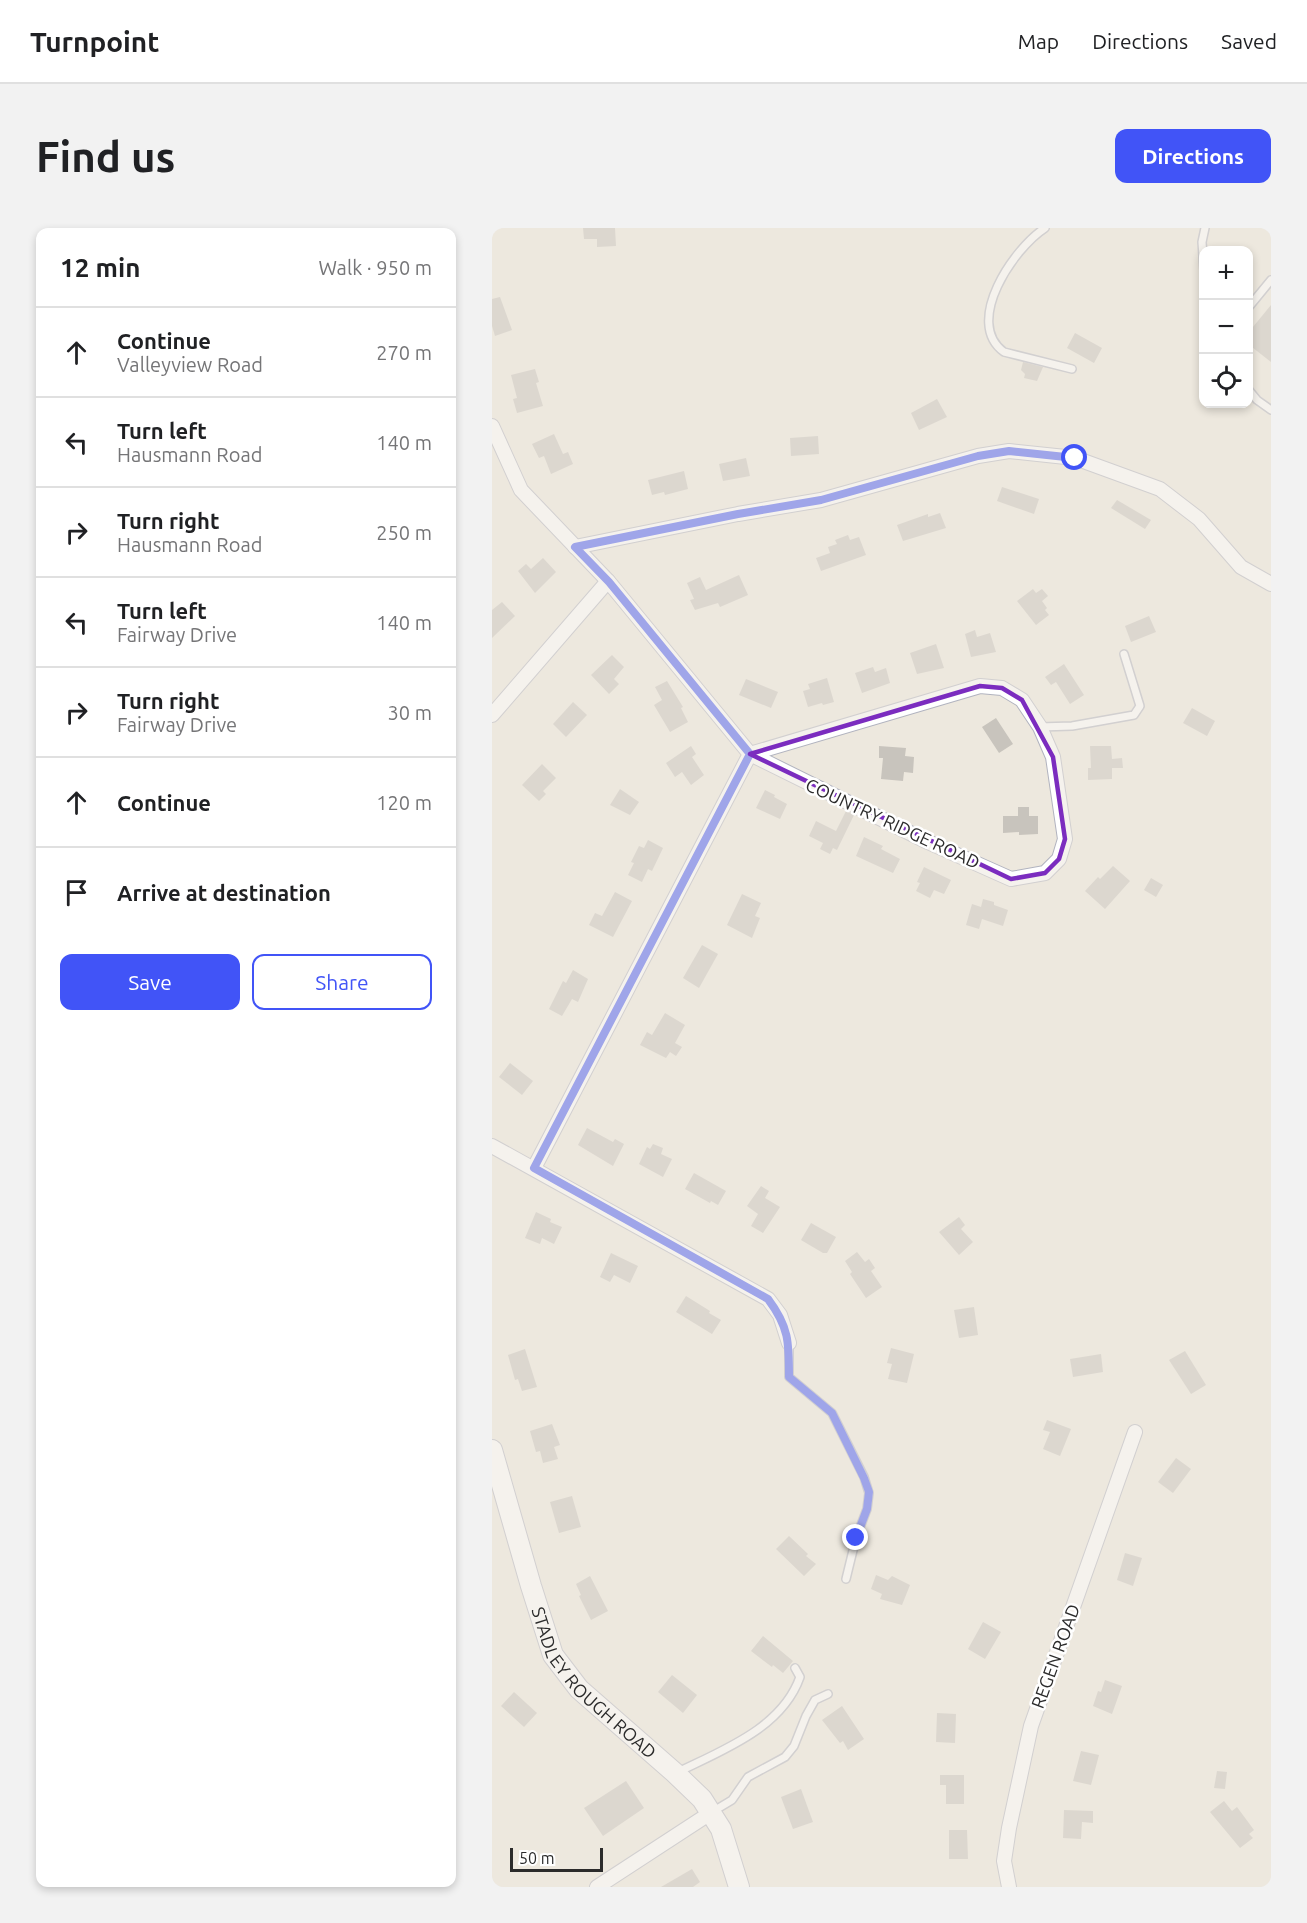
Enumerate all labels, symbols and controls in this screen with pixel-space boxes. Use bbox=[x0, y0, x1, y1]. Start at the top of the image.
text: Turnpoint bbox=[30, 26, 159, 57]
text: Map bbox=[1018, 29, 1059, 53]
text: Directions bbox=[1092, 29, 1188, 53]
text: Saved bbox=[1221, 29, 1277, 53]
button: Directions bbox=[1115, 129, 1271, 183]
text: Find us bbox=[36, 133, 175, 180]
map controls bbox=[1199, 246, 1253, 408]
button: + bbox=[1199, 246, 1253, 300]
text: 12 min bbox=[60, 253, 140, 282]
text: Walk · 950 m bbox=[319, 256, 432, 279]
button: − bbox=[1199, 300, 1253, 354]
text: Continue bbox=[117, 328, 211, 353]
icon: ahead bbox=[60, 336, 93, 369]
text: 270 m bbox=[376, 341, 432, 364]
text: Valleyview Road bbox=[117, 353, 263, 376]
button: locate bbox=[1199, 354, 1253, 408]
text: Turn left bbox=[117, 418, 207, 443]
icon: left bbox=[60, 426, 93, 459]
text: 140 m bbox=[376, 431, 432, 454]
text: Hausmann Road bbox=[117, 443, 262, 466]
route start bbox=[1061, 444, 1087, 470]
text: Turn right bbox=[117, 508, 219, 533]
icon: right bbox=[60, 516, 93, 549]
text: 250 m bbox=[376, 521, 432, 544]
text: Hausmann Road bbox=[117, 533, 262, 556]
text: Turn left bbox=[117, 598, 207, 623]
icon: left bbox=[60, 606, 93, 639]
text: 140 m bbox=[376, 611, 432, 634]
text: Fairway Drive bbox=[117, 623, 237, 646]
text: Turn right bbox=[117, 688, 219, 713]
icon: right bbox=[60, 696, 93, 729]
text: 30 m bbox=[388, 701, 432, 724]
text: Fairway Drive bbox=[117, 713, 237, 736]
street label: COUNTRY RIDGE ROAD bbox=[803, 774, 983, 872]
icon: ahead bbox=[60, 786, 93, 819]
text: Continue bbox=[117, 790, 211, 815]
text: 120 m bbox=[376, 791, 432, 814]
icon: arrive bbox=[60, 876, 93, 909]
text: Arrive at destination bbox=[117, 880, 331, 905]
button: Save bbox=[60, 954, 240, 1010]
button: Share bbox=[252, 954, 432, 1010]
route end bbox=[842, 1524, 868, 1550]
street label: REGEN ROAD bbox=[1027, 1601, 1083, 1711]
street label: STADLEY ROUGH ROAD bbox=[528, 1604, 660, 1762]
scale bar bbox=[510, 1845, 603, 1872]
text: 50 m bbox=[519, 1849, 555, 1867]

